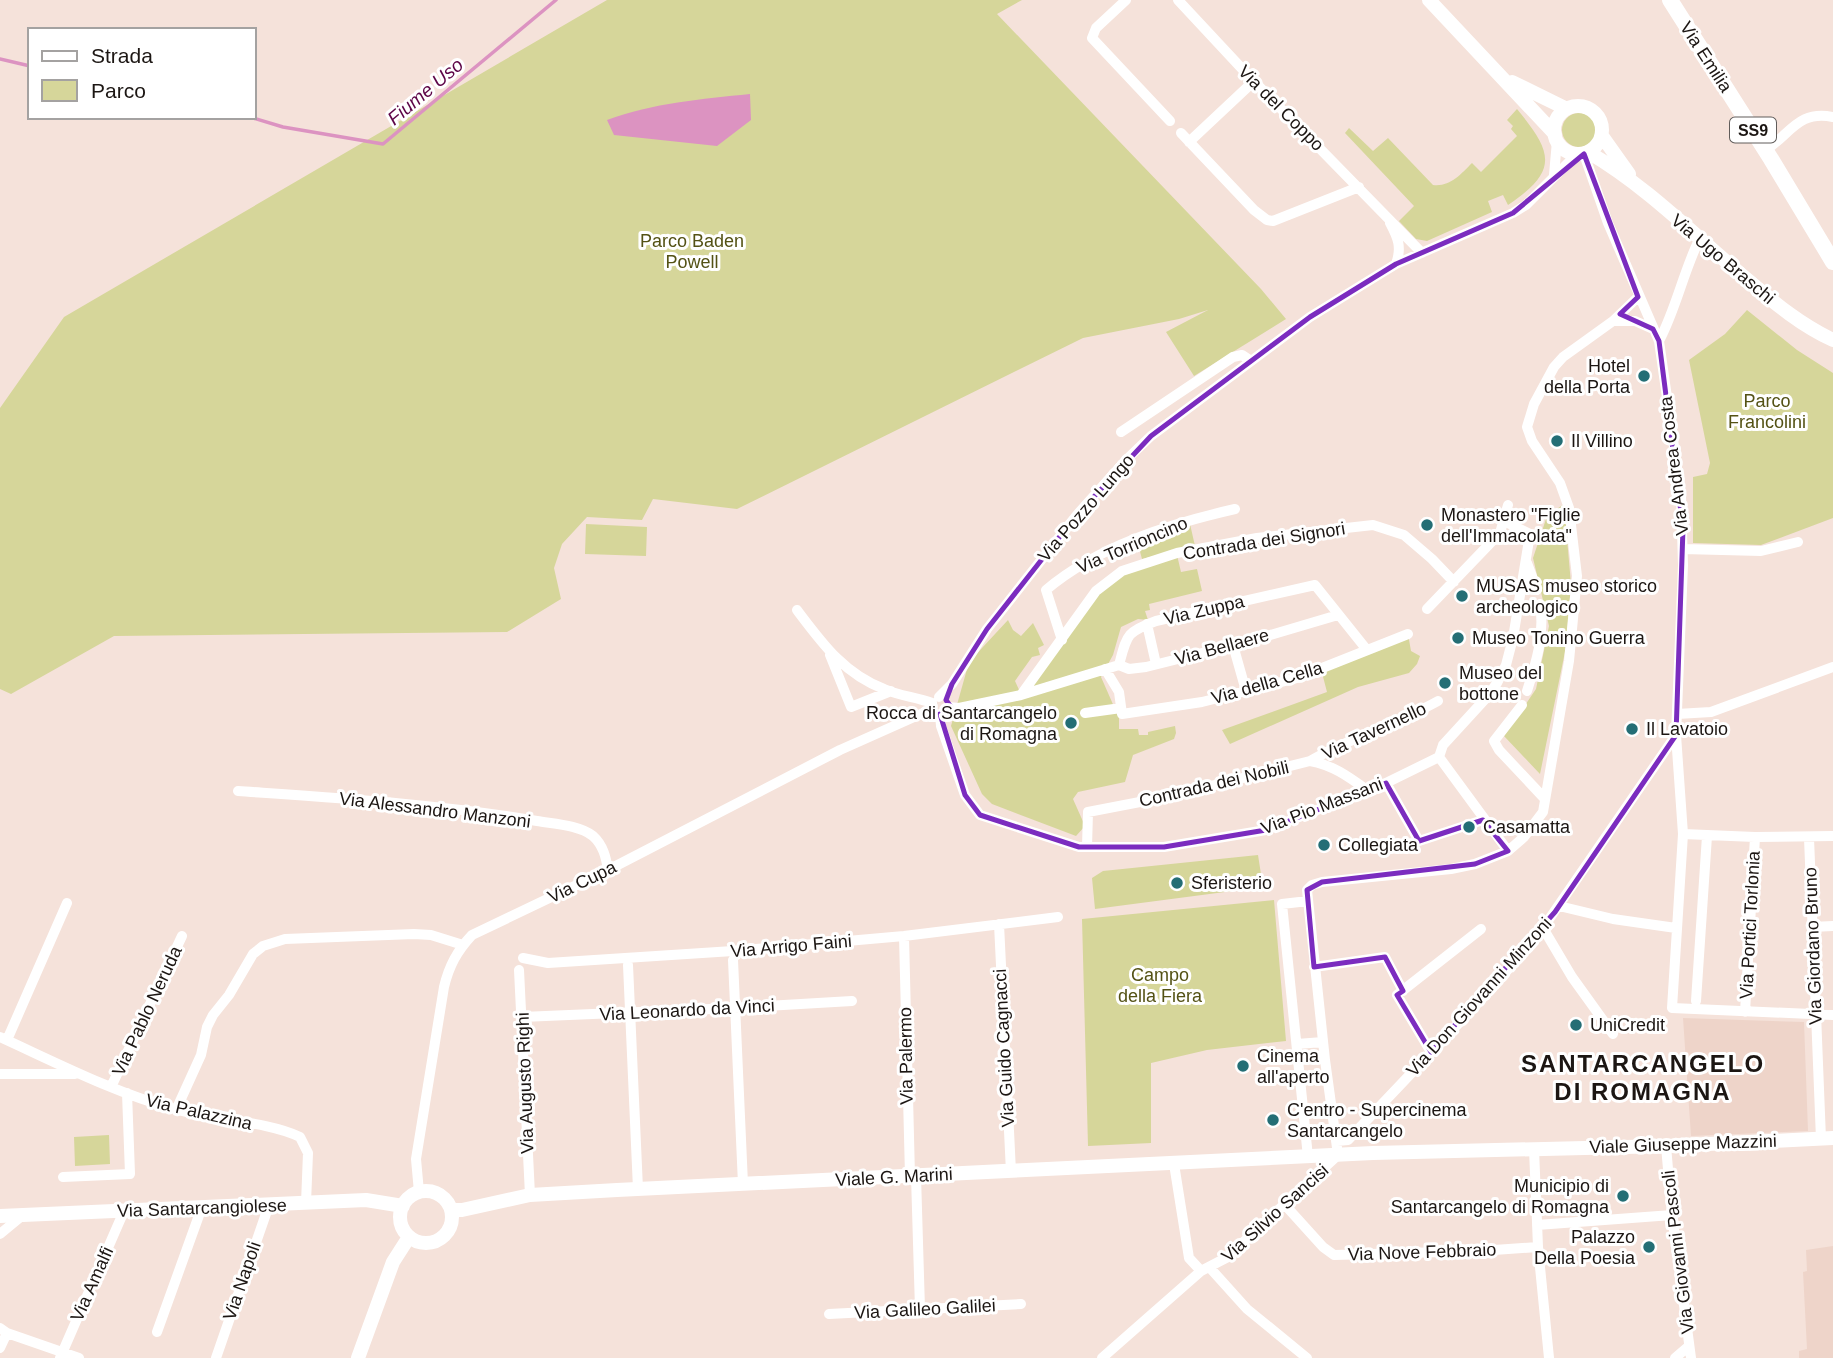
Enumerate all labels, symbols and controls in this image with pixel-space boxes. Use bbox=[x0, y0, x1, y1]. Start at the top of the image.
street label: Via Emilia bbox=[1676, 18, 1737, 97]
legend bbox=[28, 28, 256, 119]
text: Strada bbox=[91, 44, 153, 67]
water label: Fiume Uso bbox=[383, 54, 467, 129]
street label: Via del Coppo bbox=[1234, 61, 1328, 155]
text: Parco bbox=[91, 79, 146, 102]
road number: SS9 bbox=[1730, 118, 1776, 142]
street label: Via Ugo Braschi bbox=[1667, 210, 1779, 308]
park label: Parco Baden Powell bbox=[640, 231, 744, 272]
place label: Hotel della Porta bbox=[1544, 356, 1631, 397]
marker: Hotel della Porta bbox=[1636, 368, 1652, 384]
park label: Parco Francolini bbox=[1728, 391, 1806, 432]
street label: Via Andrea Costa bbox=[1655, 394, 1692, 537]
place label: Il Villino bbox=[1571, 431, 1633, 451]
marker: Il Villino bbox=[1549, 433, 1565, 449]
street label: Via Pozzo Lungo bbox=[1034, 450, 1138, 566]
place label: Monastero "Figlie dell'Immacolata" bbox=[1441, 505, 1580, 546]
street label: Via Torrioncino bbox=[1074, 513, 1190, 577]
marker: Monastero "Figlie dell'Immacolata" bbox=[1419, 517, 1435, 533]
street label: Contrada dei Signori bbox=[1181, 518, 1347, 564]
place label: MUSAS museo storico archeologico bbox=[1476, 576, 1657, 617]
marker: MUSAS museo storico archeologico bbox=[1454, 588, 1470, 604]
street label: Via Zuppa bbox=[1162, 591, 1247, 629]
street label: Via Bellaere bbox=[1173, 625, 1271, 669]
place label: Museo Tonino Guerra bbox=[1472, 628, 1646, 648]
marker: Museo Tonino Guerra bbox=[1450, 630, 1466, 646]
street label: Via della Cella bbox=[1209, 657, 1326, 708]
place label: Museo del bottone bbox=[1459, 663, 1542, 704]
marker: Museo del bottone bbox=[1437, 675, 1453, 691]
street label: Via Tavernello bbox=[1319, 698, 1429, 764]
place label: Rocca di Santarcangelo di Romagna bbox=[866, 703, 1058, 744]
marker: Rocca di Santarcangelo di Romagna bbox=[1063, 715, 1079, 731]
place label: Il Lavatoio bbox=[1646, 719, 1728, 739]
marker: Il Lavatoio bbox=[1624, 721, 1640, 737]
street label: Contrada dei Nobili bbox=[1137, 757, 1291, 811]
street label: Via Pio Massani bbox=[1258, 774, 1386, 838]
street label: Via Alessandro Manzoni bbox=[338, 788, 532, 832]
place label: Casamatta bbox=[1483, 817, 1571, 837]
marker: Casamatta bbox=[1461, 819, 1477, 835]
place label: Collegiata bbox=[1338, 835, 1419, 855]
marker: Collegiata bbox=[1316, 837, 1332, 853]
street label: Via Portici Torlonia bbox=[1736, 849, 1764, 1000]
street label: Via Cupa bbox=[544, 856, 620, 907]
street label: Via Giordano Bruno bbox=[1800, 867, 1826, 1025]
place label: Sferisterio bbox=[1191, 873, 1272, 893]
marker: Sferisterio bbox=[1169, 875, 1185, 891]
street label: Via Don Giovanni Minzoni bbox=[1402, 913, 1556, 1081]
street label: Via Arrigo Faini bbox=[729, 931, 853, 961]
street label: Via Pablo Neruda bbox=[108, 942, 186, 1079]
park label: Campo della Fiera bbox=[1118, 965, 1203, 1006]
street label: Via Guido Cagnacci bbox=[990, 968, 1018, 1128]
street label: Via Leonardo da Vinci bbox=[599, 995, 775, 1025]
street label: Via Palermo bbox=[895, 1007, 917, 1105]
street label: Via Augusto Righi bbox=[513, 1012, 537, 1154]
place label: UniCredit bbox=[1590, 1015, 1665, 1035]
marker: UniCredit bbox=[1568, 1017, 1584, 1033]
place label: Cinema all'aperto bbox=[1257, 1046, 1329, 1087]
district label: SANTARCANGELO DI ROMAGNA bbox=[1521, 1050, 1765, 1105]
marker: Cinema all'aperto bbox=[1235, 1058, 1251, 1074]
street label: Via Palazzina bbox=[144, 1090, 255, 1134]
place label: C'entro - Supercinema Santarcangelo bbox=[1287, 1100, 1468, 1141]
marker: C'entro - Supercinema Santarcangelo bbox=[1265, 1112, 1281, 1128]
street label: Viale Giuseppe Mazzini bbox=[1589, 1131, 1777, 1157]
street label: Via Silvio Sancisi bbox=[1218, 1160, 1332, 1266]
street label: Viale G. Marini bbox=[835, 1164, 953, 1190]
street label: Via Giovanni Pascoli bbox=[1658, 1169, 1698, 1335]
place label: Municipio di Santarcangelo di Romagna bbox=[1391, 1176, 1610, 1217]
marker: Municipio di Santarcangelo di Romagna bbox=[1615, 1188, 1631, 1204]
street label: Via Santarcangiolese bbox=[117, 1195, 287, 1221]
place label: Palazzo Della Poesia bbox=[1534, 1227, 1636, 1268]
street label: Via Napoli bbox=[219, 1239, 265, 1323]
street label: Via Nove Febbraio bbox=[1347, 1239, 1497, 1265]
marker: Palazzo Della Poesia bbox=[1641, 1239, 1657, 1255]
street label: Via Amalfi bbox=[67, 1244, 117, 1324]
street label: Via Galileo Galilei bbox=[854, 1295, 996, 1323]

